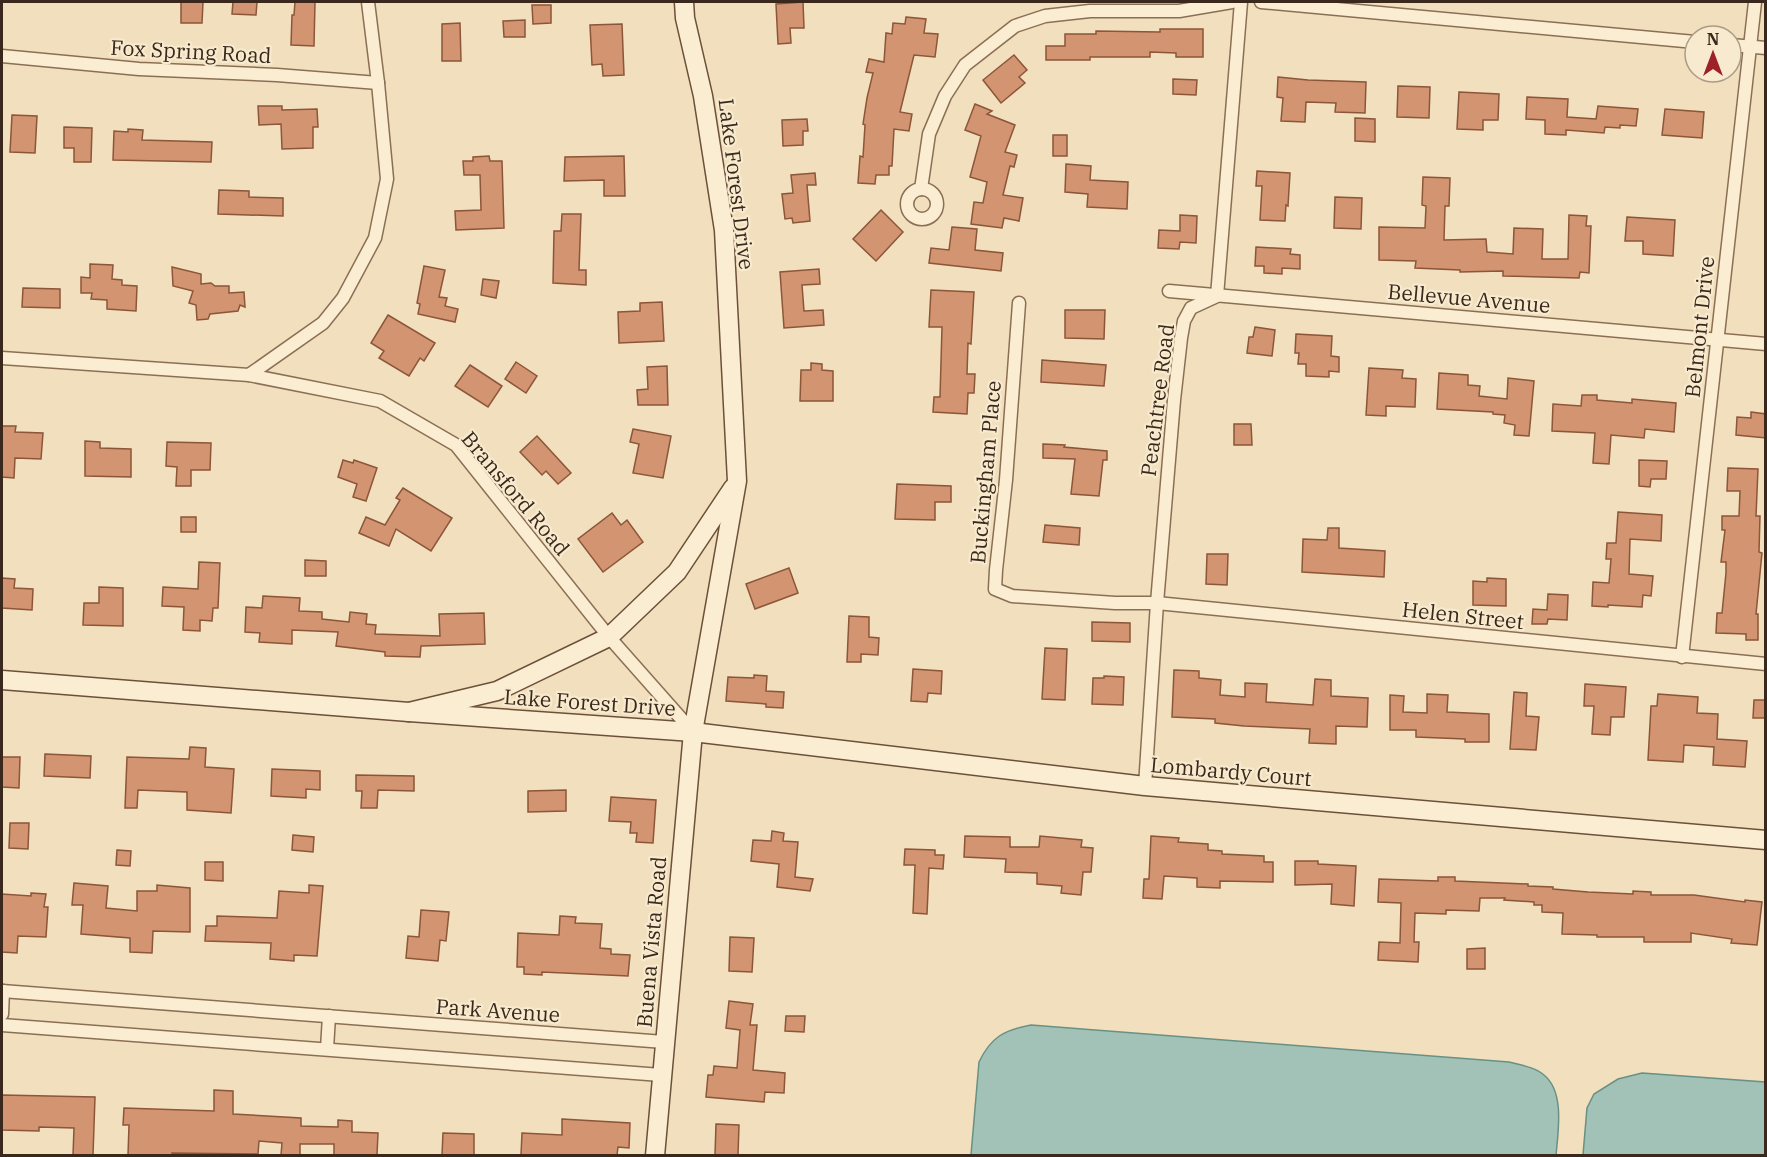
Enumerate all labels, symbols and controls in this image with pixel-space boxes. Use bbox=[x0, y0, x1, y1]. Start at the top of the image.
north arrow bbox=[1683, 24, 1743, 84]
text: N bbox=[1707, 29, 1719, 49]
street label: Fox Spring Road bbox=[110, 33, 272, 69]
street label: Lake Forest Drive bbox=[713, 97, 761, 271]
street label: Belmont Drive bbox=[1678, 255, 1720, 399]
street label: Bellevue Avenue bbox=[1386, 277, 1552, 319]
street label: Peachtree Road bbox=[1134, 322, 1180, 478]
street label: Buckingham Place bbox=[963, 379, 1007, 565]
street label: Bransford Road bbox=[456, 425, 576, 561]
street label: Helen Street bbox=[1401, 595, 1525, 635]
street label: Lake Forest Drive bbox=[503, 682, 677, 722]
street label: Lombardy Court bbox=[1149, 750, 1313, 792]
street label: Buena Vista Road bbox=[630, 855, 672, 1029]
street label: Park Avenue bbox=[435, 992, 561, 1028]

